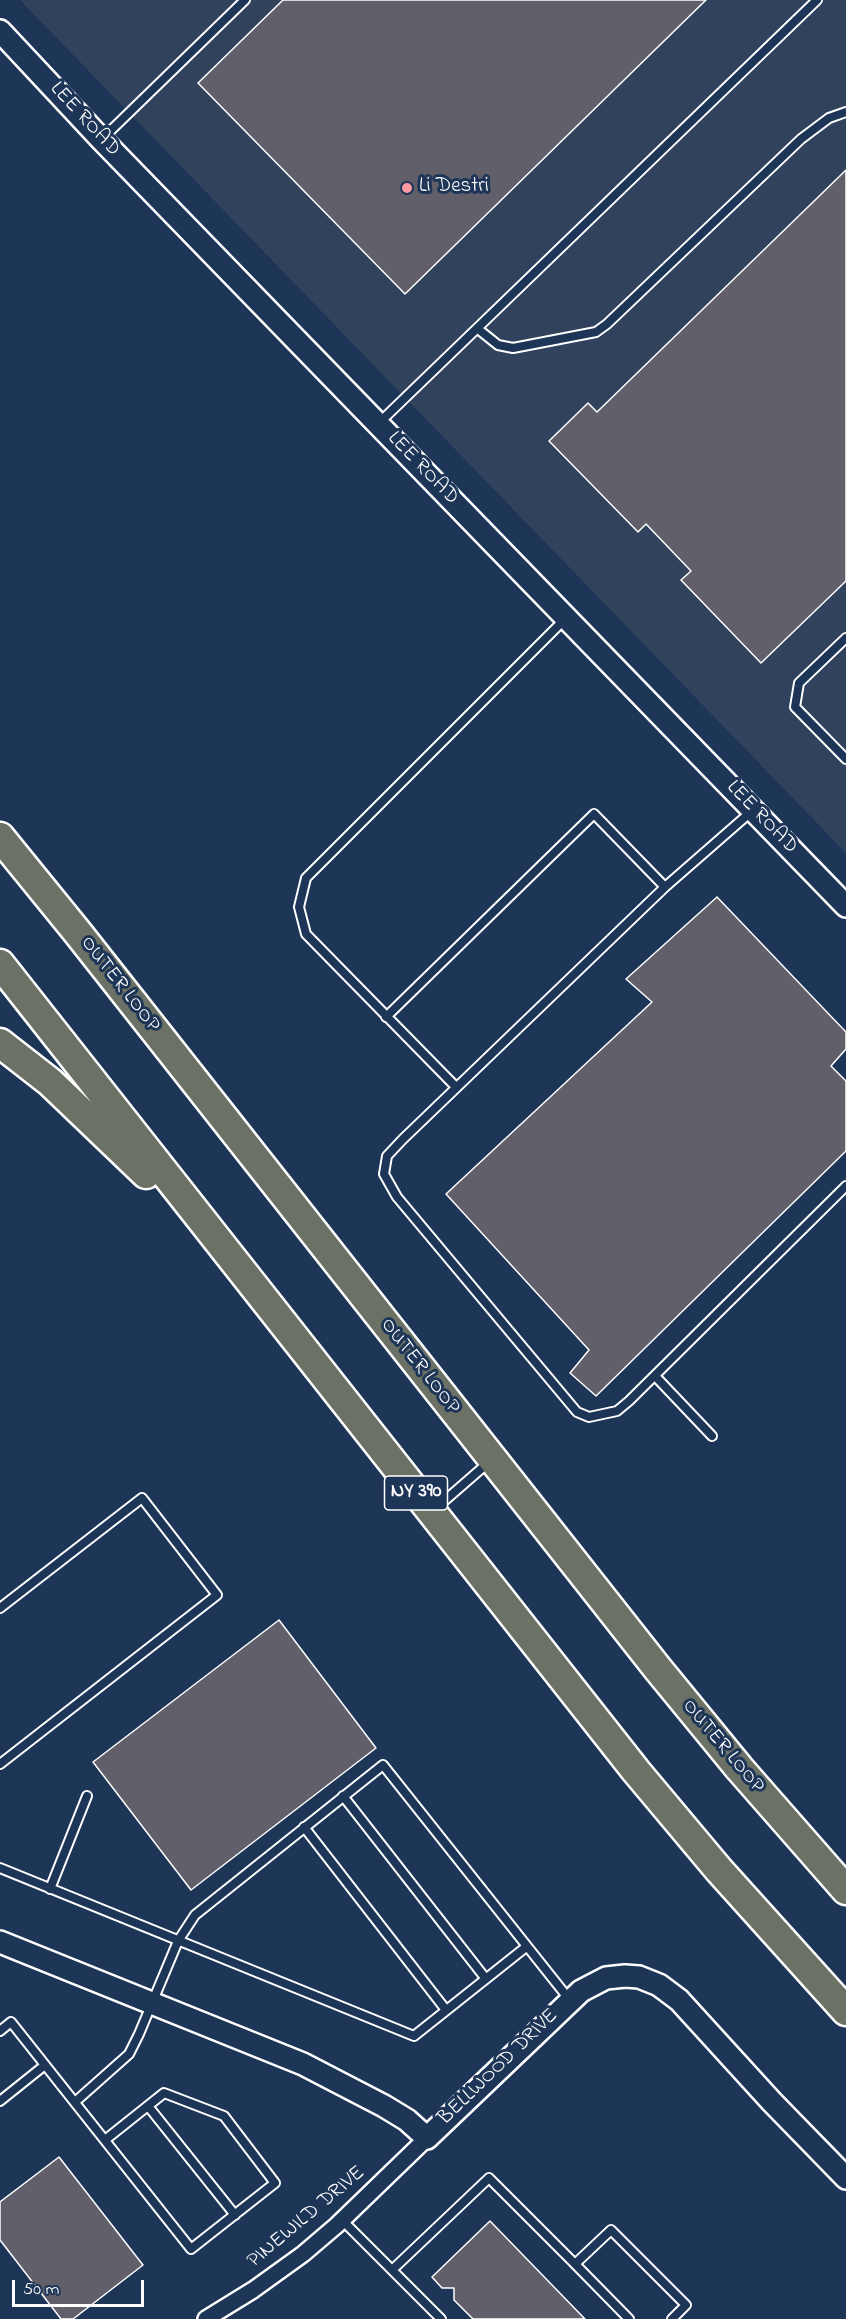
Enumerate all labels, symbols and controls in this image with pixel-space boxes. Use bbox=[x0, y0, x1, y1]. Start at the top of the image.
street label: LEE ROAD bbox=[43, 78, 125, 162]
place label: Li Destri bbox=[419, 175, 489, 201]
marker: Li Destri bbox=[400, 181, 414, 195]
street label: LEE ROAD bbox=[381, 427, 463, 511]
street label: LEE ROAD bbox=[720, 776, 802, 860]
street label: OUTER LOOP bbox=[74, 932, 164, 1038]
street label: OUTER LOOP bbox=[374, 1314, 464, 1420]
road number: NY 390 bbox=[384, 1476, 448, 1510]
street label: OUTER LOOP bbox=[675, 1695, 769, 1799]
street label: BELLWOOD DRIVE bbox=[434, 2004, 564, 2132]
street label: PINEWILD DRIVE bbox=[243, 2162, 371, 2274]
scale bar bbox=[15, 2268, 147, 2306]
text: 50 m bbox=[23, 2277, 60, 2303]

